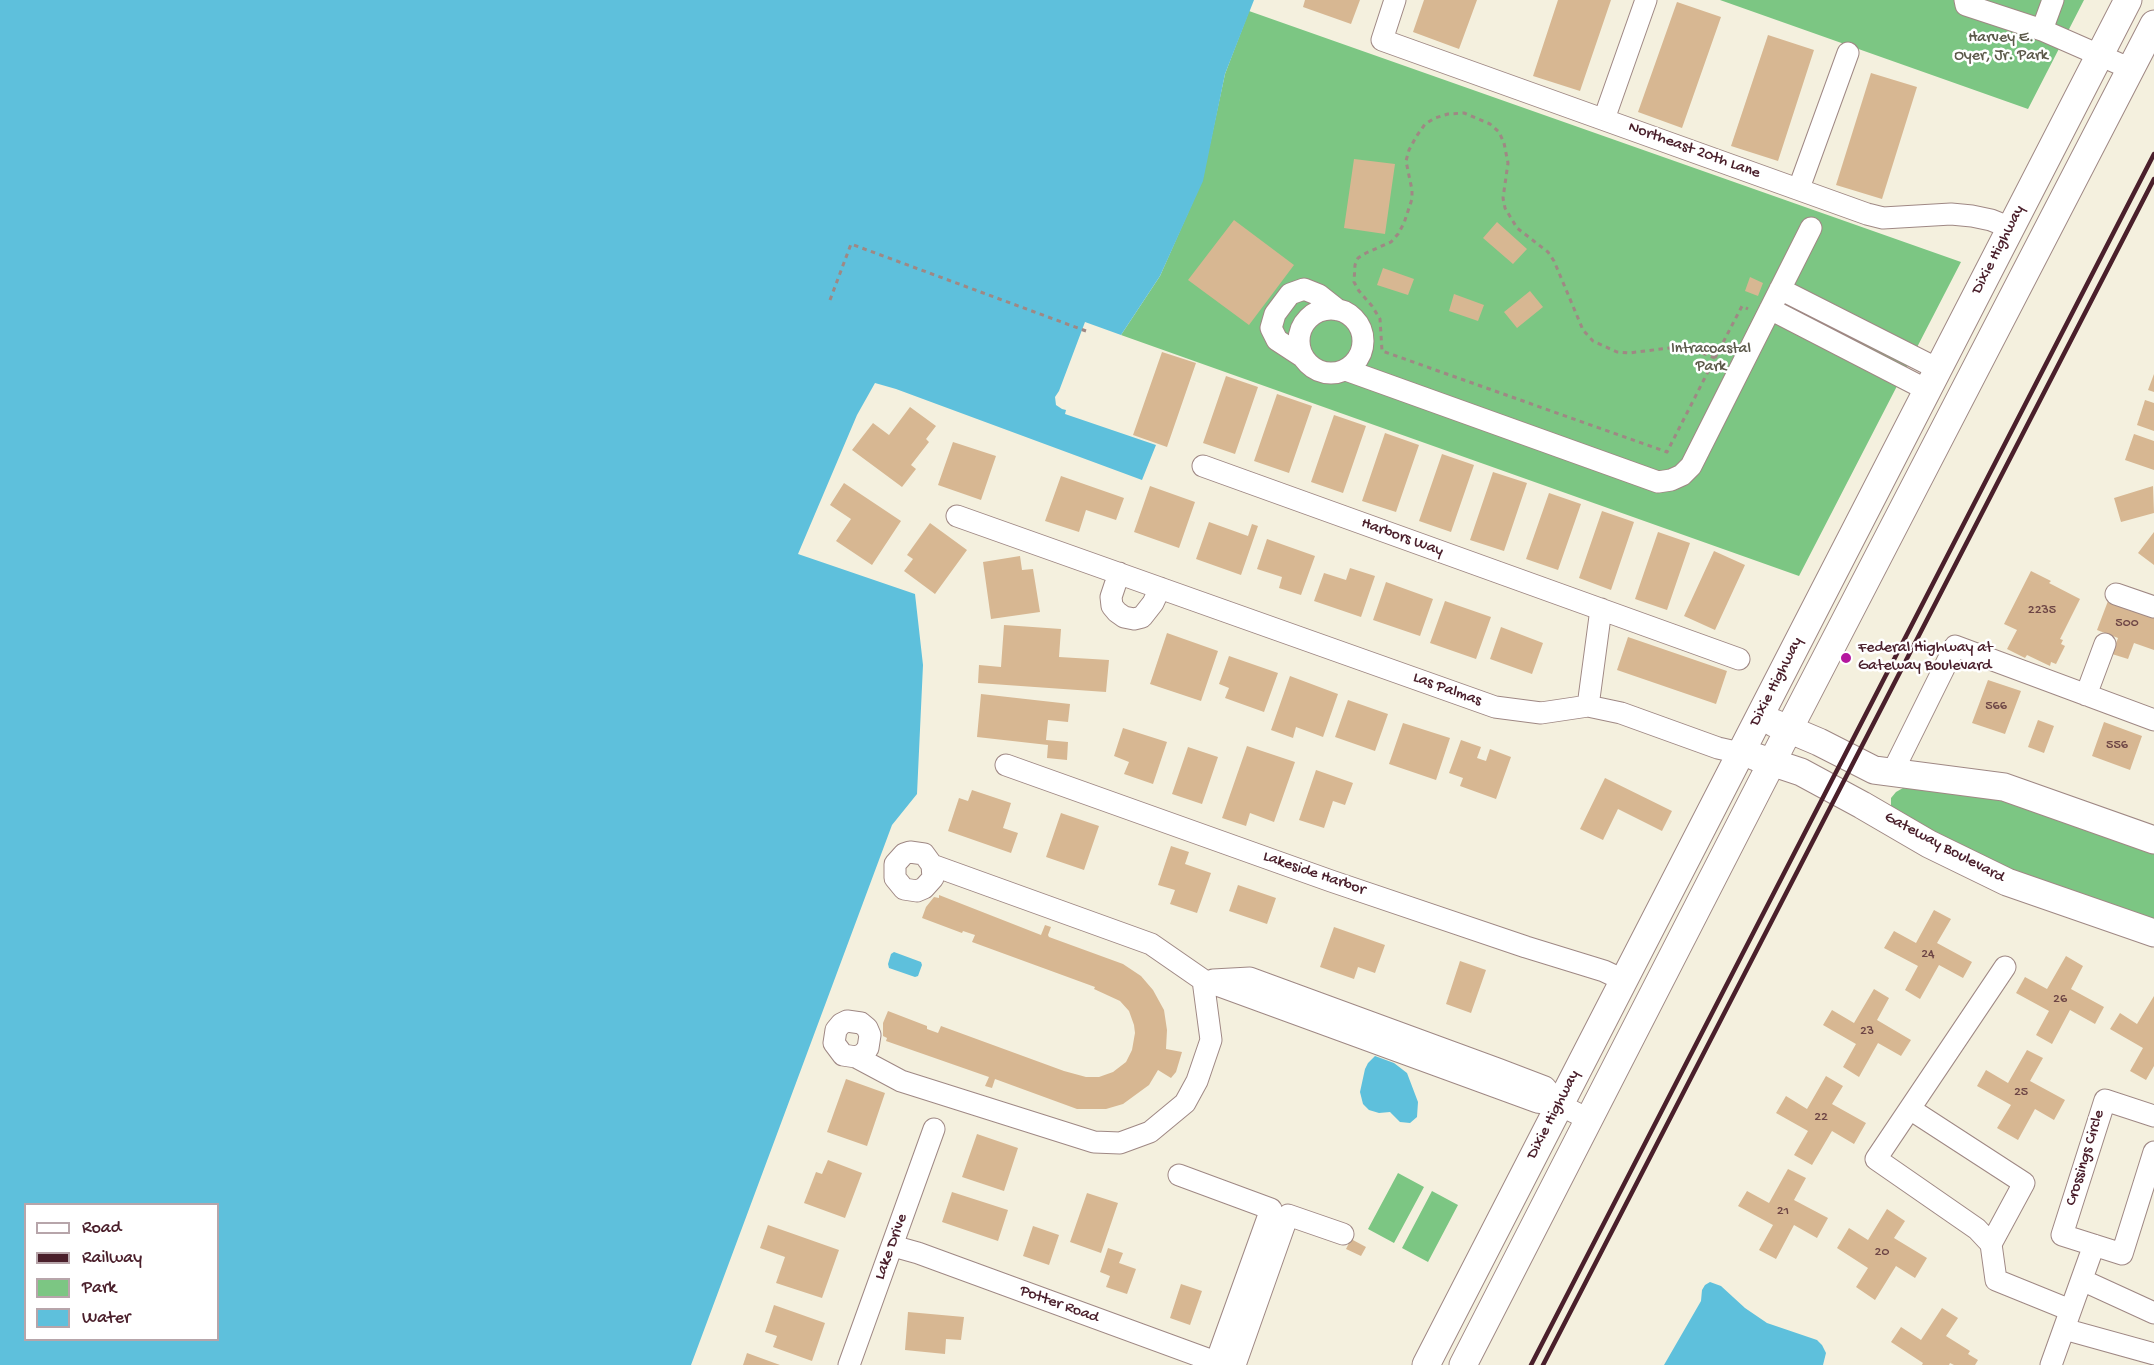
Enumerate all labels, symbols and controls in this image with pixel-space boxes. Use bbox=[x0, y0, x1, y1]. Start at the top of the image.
park label: Harvey E. Oyer, Jr. Park bbox=[1954, 29, 2048, 67]
street label: Northeast 20th Lane bbox=[1625, 118, 1763, 184]
street label: Dixie Highway bbox=[1968, 202, 2030, 298]
park label: Intracoastal Park bbox=[1671, 340, 1751, 378]
street label: Harbors Way bbox=[1358, 514, 1446, 562]
house number: 2235 bbox=[2028, 603, 2056, 619]
house number: 500 bbox=[2115, 616, 2139, 632]
street label: Dixie Highway bbox=[1746, 634, 1808, 730]
place label: Federal Highway at Gateway Boulevard bbox=[1858, 639, 1993, 677]
marker: Federal Highway at Gateway Boulevard bbox=[1839, 651, 1853, 665]
street label: Las Palmas bbox=[1410, 669, 1484, 711]
house number: 566 bbox=[1985, 699, 2007, 715]
house number: 556 bbox=[2106, 738, 2128, 754]
street label: Gateway Boulevard bbox=[1881, 808, 2007, 888]
street label: Lakeside Harbor bbox=[1260, 848, 1368, 900]
house number: 24 bbox=[1921, 947, 1935, 963]
house number: 26 bbox=[2053, 992, 2067, 1008]
house number: 23 bbox=[1860, 1024, 1874, 1040]
street label: Dixie Highway bbox=[1523, 1067, 1585, 1163]
house number: 25 bbox=[2014, 1085, 2028, 1101]
street label: Crossings Circle bbox=[2062, 1108, 2110, 1208]
house number: 22 bbox=[1814, 1110, 1828, 1126]
legend bbox=[24, 1203, 219, 1341]
house number: 21 bbox=[1777, 1204, 1789, 1220]
street label: Lake Drive bbox=[871, 1211, 913, 1283]
text: Road bbox=[82, 1218, 121, 1239]
house number: 20 bbox=[1875, 1245, 1889, 1261]
text: Railway bbox=[82, 1248, 142, 1269]
text: Park bbox=[82, 1278, 116, 1299]
street label: Potter Road bbox=[1017, 1282, 1101, 1328]
text: Water bbox=[82, 1308, 130, 1329]

